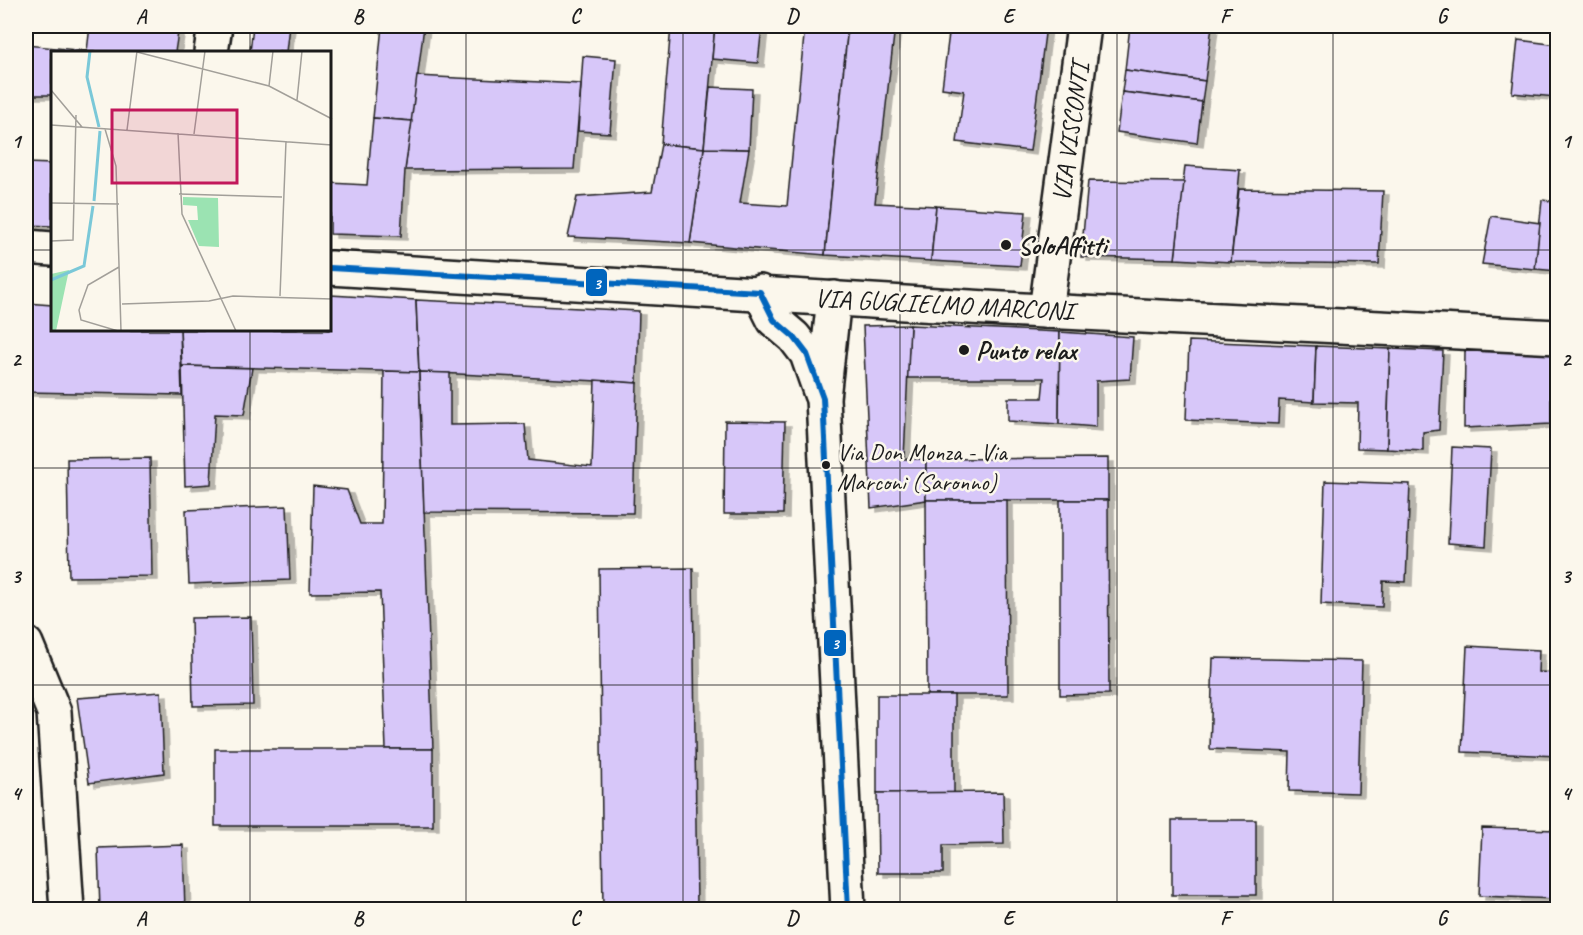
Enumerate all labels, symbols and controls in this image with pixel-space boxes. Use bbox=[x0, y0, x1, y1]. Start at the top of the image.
text: A bbox=[136, 4, 148, 29]
text: B bbox=[353, 4, 365, 29]
text: C bbox=[570, 4, 582, 29]
text: D bbox=[786, 4, 800, 29]
text: E bbox=[1003, 4, 1017, 29]
text: F bbox=[1220, 4, 1234, 29]
text: G bbox=[1437, 4, 1450, 29]
inset map bbox=[51, 51, 332, 332]
street label: VIA VISCONTI bbox=[1044, 55, 1097, 204]
text: 1 bbox=[12, 129, 23, 154]
text: 1 bbox=[1562, 129, 1573, 154]
place label: SoloAffitti bbox=[1018, 229, 1111, 262]
marker: SoloAffitti bbox=[999, 238, 1013, 252]
line badge: 3 bbox=[585, 268, 608, 297]
text: 3 bbox=[593, 274, 602, 294]
street label: VIA GUGLIELMO MARCONI bbox=[814, 281, 1080, 328]
place label: Punto relax bbox=[976, 334, 1079, 367]
marker: Punto relax bbox=[957, 343, 971, 357]
text: 2 bbox=[12, 347, 23, 372]
text: 2 bbox=[1562, 347, 1573, 372]
place label: Via Don Monza - Via Marconi (Saronno) bbox=[837, 437, 1008, 497]
marker: Via Don Monza - Via Marconi (Saronno) bbox=[820, 459, 832, 471]
text: 3 bbox=[12, 564, 23, 589]
text: 3 bbox=[1562, 564, 1573, 589]
line badge: 3 bbox=[823, 629, 847, 657]
text: 3 bbox=[831, 634, 840, 654]
text: 4 bbox=[12, 781, 24, 806]
text: 4 bbox=[1562, 781, 1574, 806]
text: A bbox=[136, 906, 148, 931]
text: B bbox=[353, 906, 365, 931]
text: C bbox=[570, 906, 582, 931]
text: D bbox=[786, 906, 800, 931]
text: E bbox=[1003, 906, 1017, 931]
text: F bbox=[1220, 906, 1234, 931]
text: G bbox=[1437, 906, 1450, 931]

